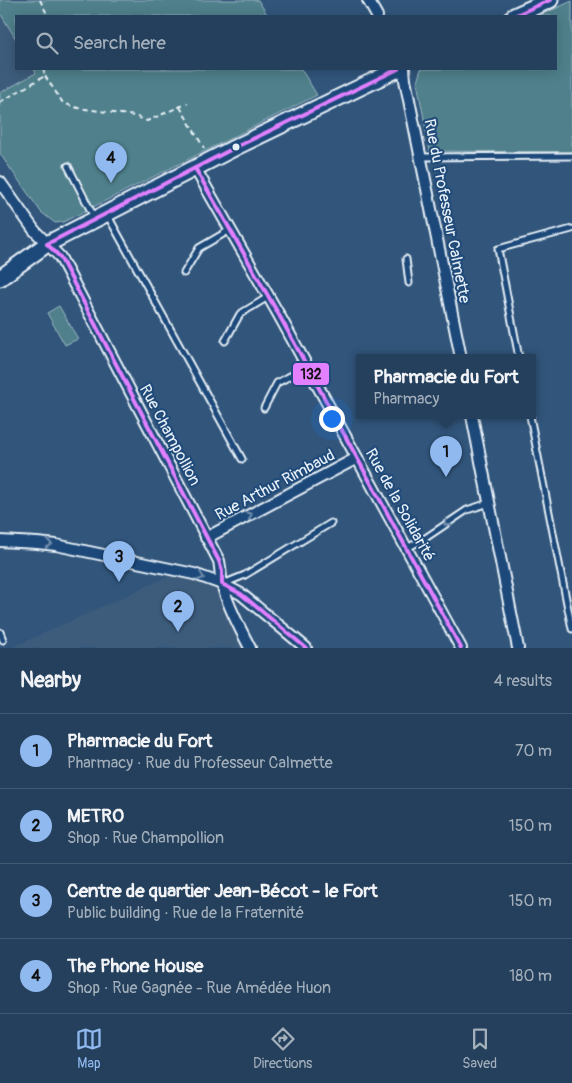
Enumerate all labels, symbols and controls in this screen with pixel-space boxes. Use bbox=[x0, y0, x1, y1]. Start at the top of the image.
search box bbox=[15, 15, 557, 70]
icon: search bbox=[33, 29, 61, 57]
text: Search here bbox=[73, 31, 166, 55]
street label: Rue du Professeur Calmette bbox=[419, 117, 475, 305]
pin: 4 bbox=[95, 142, 127, 183]
unlabelled marker bbox=[231, 142, 241, 152]
popup bbox=[356, 354, 536, 419]
line badge: 132 bbox=[292, 362, 330, 386]
text: Pharmacie du Fort bbox=[373, 365, 519, 389]
text: 132 bbox=[300, 366, 322, 383]
street label: Rue Champollion bbox=[135, 381, 205, 489]
text: Pharmacy bbox=[373, 389, 439, 409]
your location bbox=[319, 406, 345, 432]
pin: 1 bbox=[430, 436, 462, 477]
street label: Rue Arthur Rimbaud bbox=[212, 445, 338, 525]
street label: Rue de la Solidarité bbox=[361, 445, 439, 565]
one-way arrow bbox=[244, 511, 253, 521]
one-way arrow bbox=[443, 517, 453, 526]
one-way arrow bbox=[44, 539, 53, 549]
pin: 3 bbox=[103, 541, 135, 582]
one-way arrow bbox=[196, 571, 205, 581]
pin: 2 bbox=[162, 591, 194, 632]
text: Nearby bbox=[20, 667, 81, 694]
text: 4 results bbox=[494, 671, 552, 691]
text: Pharmacie du Fort bbox=[67, 729, 212, 753]
text: 1 bbox=[33, 741, 39, 761]
text: 70 m bbox=[515, 741, 552, 761]
text: Pharmacy · Rue du Professeur Calmette bbox=[67, 753, 333, 773]
text: METRO bbox=[67, 804, 124, 828]
text: 2 bbox=[32, 816, 40, 836]
text: 150 m bbox=[508, 816, 552, 836]
text: Shop · Rue Champollion bbox=[67, 828, 224, 848]
text: Centre de quartier Jean-Bécot - le Fort bbox=[67, 879, 378, 903]
text: 3 bbox=[32, 891, 40, 911]
text: 150 m bbox=[508, 891, 552, 911]
text: Public building · Rue de la Fraternité bbox=[67, 903, 304, 923]
text: The Phone House bbox=[67, 954, 203, 978]
text: 4 bbox=[31, 966, 41, 986]
text: 180 m bbox=[509, 966, 552, 986]
text: Shop · Rue Gagnée - Rue Amédée Huon bbox=[67, 978, 331, 998]
tab: Map bbox=[75, 1025, 103, 1072]
tab: Directions bbox=[253, 1025, 312, 1072]
tab: Saved bbox=[462, 1025, 497, 1072]

